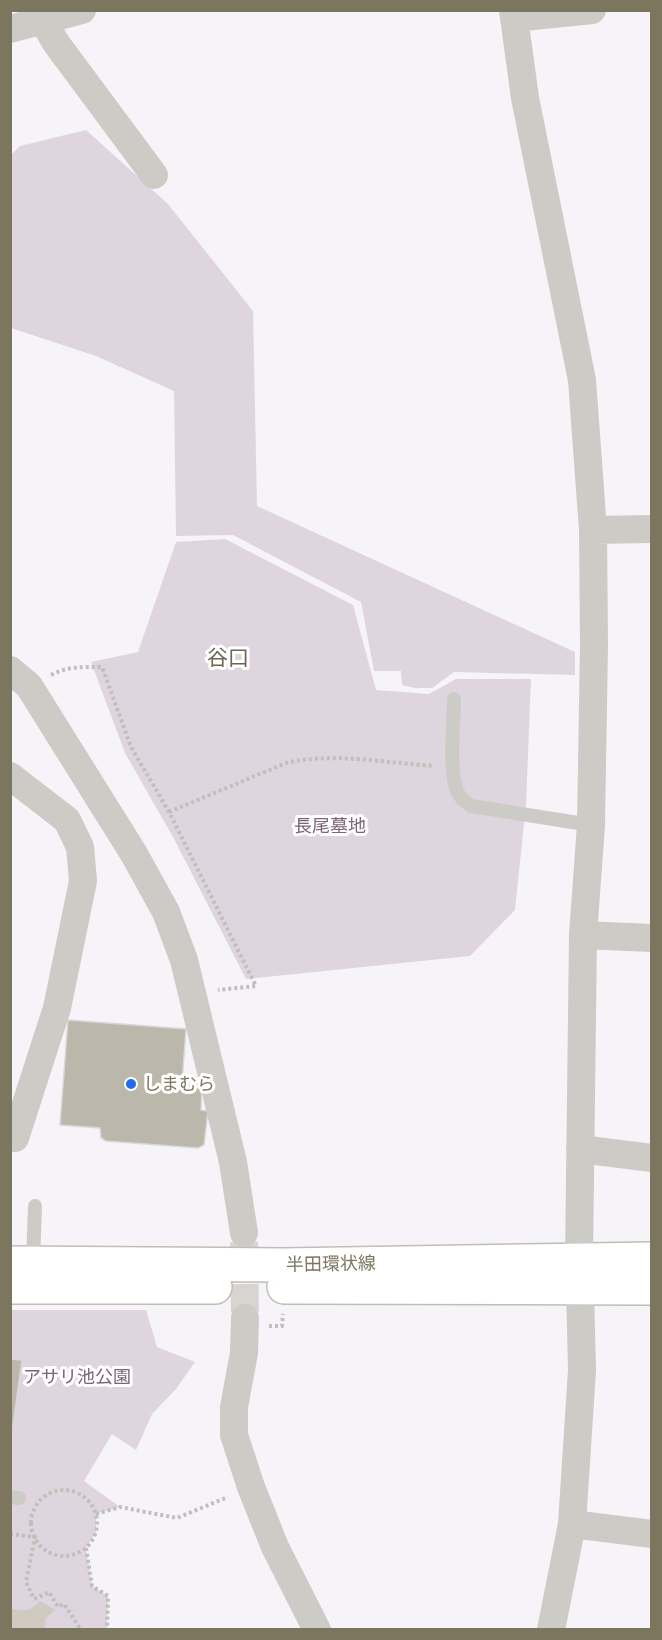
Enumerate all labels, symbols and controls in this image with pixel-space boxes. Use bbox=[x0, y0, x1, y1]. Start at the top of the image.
district label: 谷口 bbox=[207, 645, 249, 671]
park label: 長尾墓地 bbox=[294, 815, 366, 837]
place label: しまむら bbox=[143, 1073, 215, 1095]
marker: しまむら bbox=[124, 1077, 138, 1091]
street label: 半田環状線 bbox=[286, 1252, 376, 1276]
park label: アサリ池公園 bbox=[23, 1366, 131, 1388]

